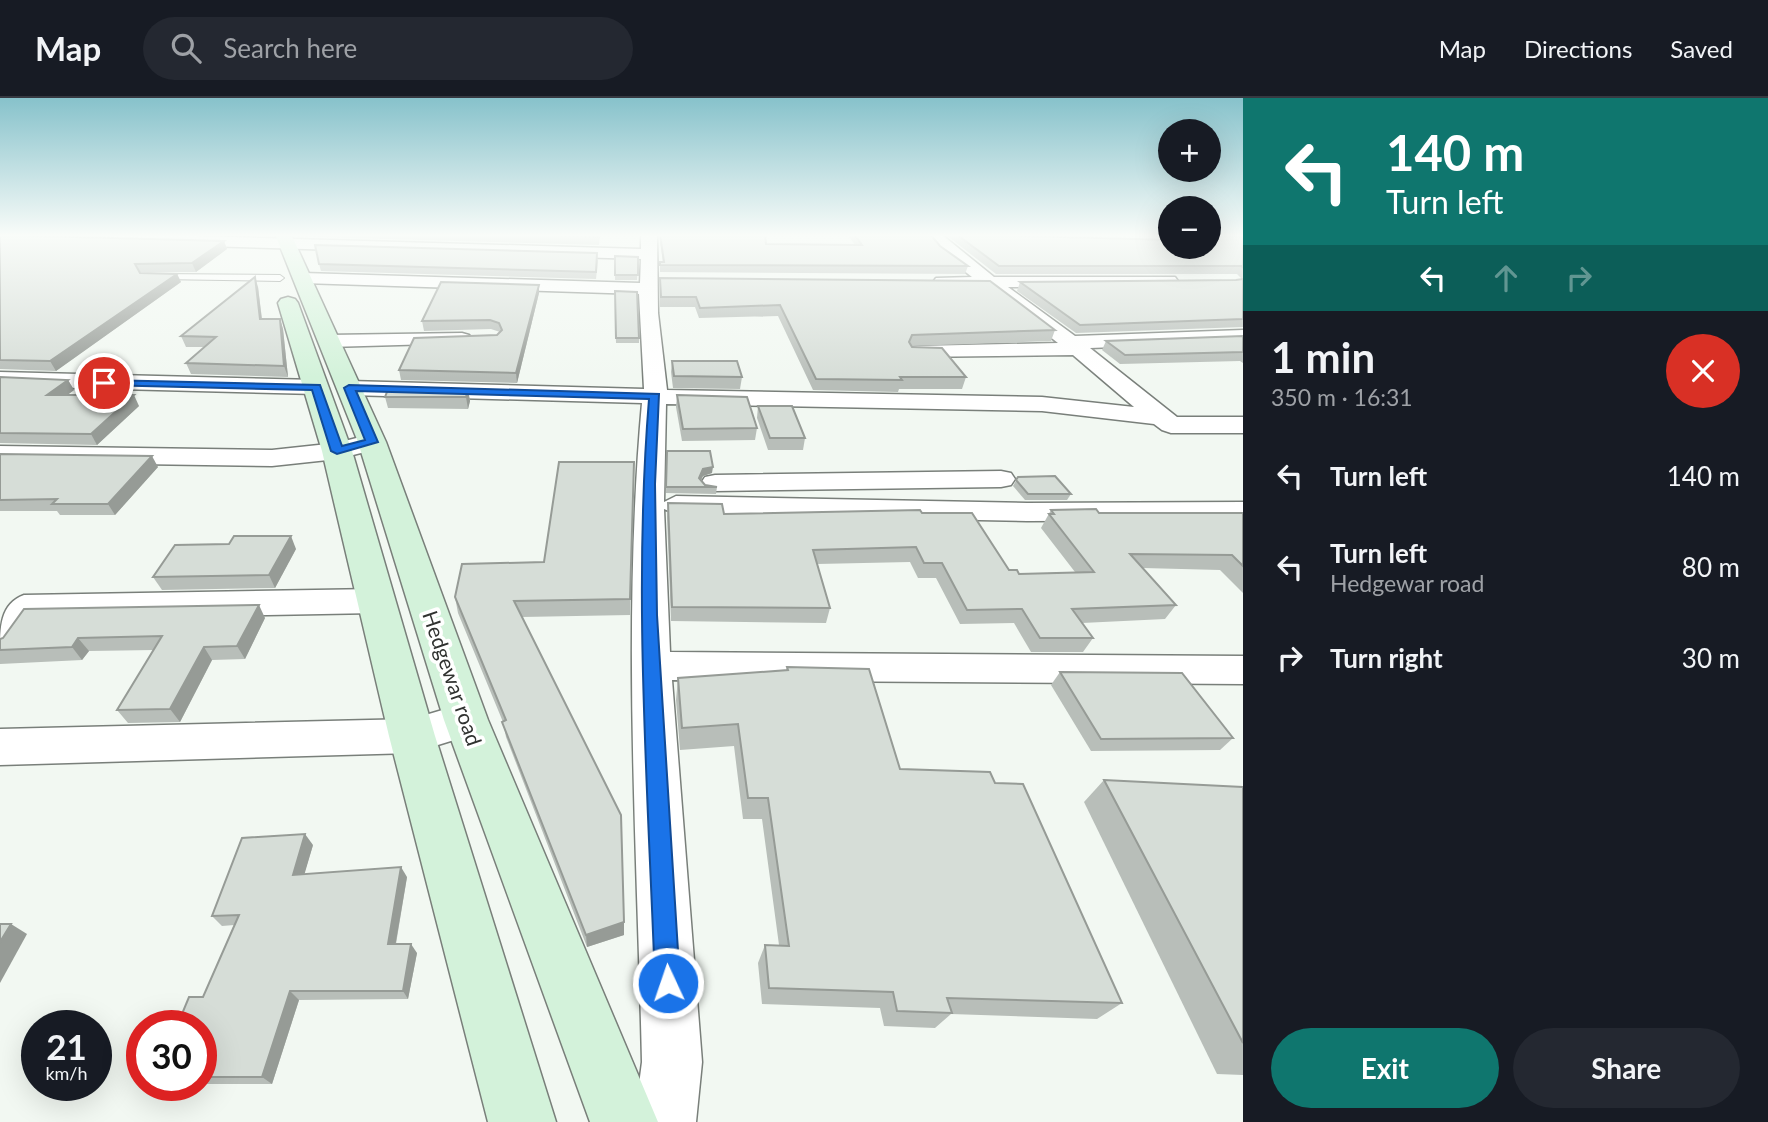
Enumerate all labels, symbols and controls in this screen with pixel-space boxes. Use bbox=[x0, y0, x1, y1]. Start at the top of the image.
search box bbox=[143, 17, 633, 80]
text: Map bbox=[35, 28, 101, 68]
icon: search bbox=[167, 29, 205, 67]
text: Search here bbox=[223, 32, 357, 64]
text: Map bbox=[1439, 34, 1486, 63]
text: Directions bbox=[1524, 34, 1632, 63]
text: Saved bbox=[1670, 34, 1733, 63]
map controls bbox=[1158, 119, 1221, 259]
button: + bbox=[1158, 119, 1221, 182]
text: 140 m bbox=[1386, 123, 1524, 181]
icon: left bbox=[1271, 126, 1362, 217]
text: Turn left bbox=[1386, 182, 1503, 221]
button: − bbox=[1158, 196, 1221, 259]
icon: left bbox=[1414, 259, 1452, 297]
icon: ahead bbox=[1487, 259, 1525, 297]
icon: right bbox=[1560, 259, 1598, 297]
text: 1 min bbox=[1271, 332, 1375, 382]
button: close bbox=[1666, 334, 1740, 408]
pin bbox=[74, 353, 134, 413]
icon: arrive bbox=[85, 364, 123, 402]
text: 350 m · 16:31 bbox=[1271, 383, 1413, 411]
icon: left bbox=[1271, 457, 1309, 495]
text: Turn left bbox=[1330, 460, 1427, 492]
text: 140 m bbox=[1667, 460, 1740, 492]
text: Turn left bbox=[1330, 537, 1427, 569]
icon: left bbox=[1271, 548, 1309, 586]
text: 80 m bbox=[1682, 551, 1740, 583]
text: Hedgewar road bbox=[1330, 569, 1484, 597]
street label: Hedgewar road bbox=[418, 607, 488, 749]
icon: right bbox=[1271, 639, 1309, 677]
text: Turn right bbox=[1330, 642, 1443, 674]
text: 30 m bbox=[1682, 642, 1740, 674]
position arrow bbox=[631, 946, 705, 1020]
speed limit sign: 30 bbox=[126, 1010, 217, 1101]
text: 21 bbox=[46, 1025, 87, 1067]
button: Exit bbox=[1271, 1028, 1499, 1108]
button: Share bbox=[1513, 1028, 1740, 1108]
text: km/h bbox=[45, 1062, 88, 1084]

